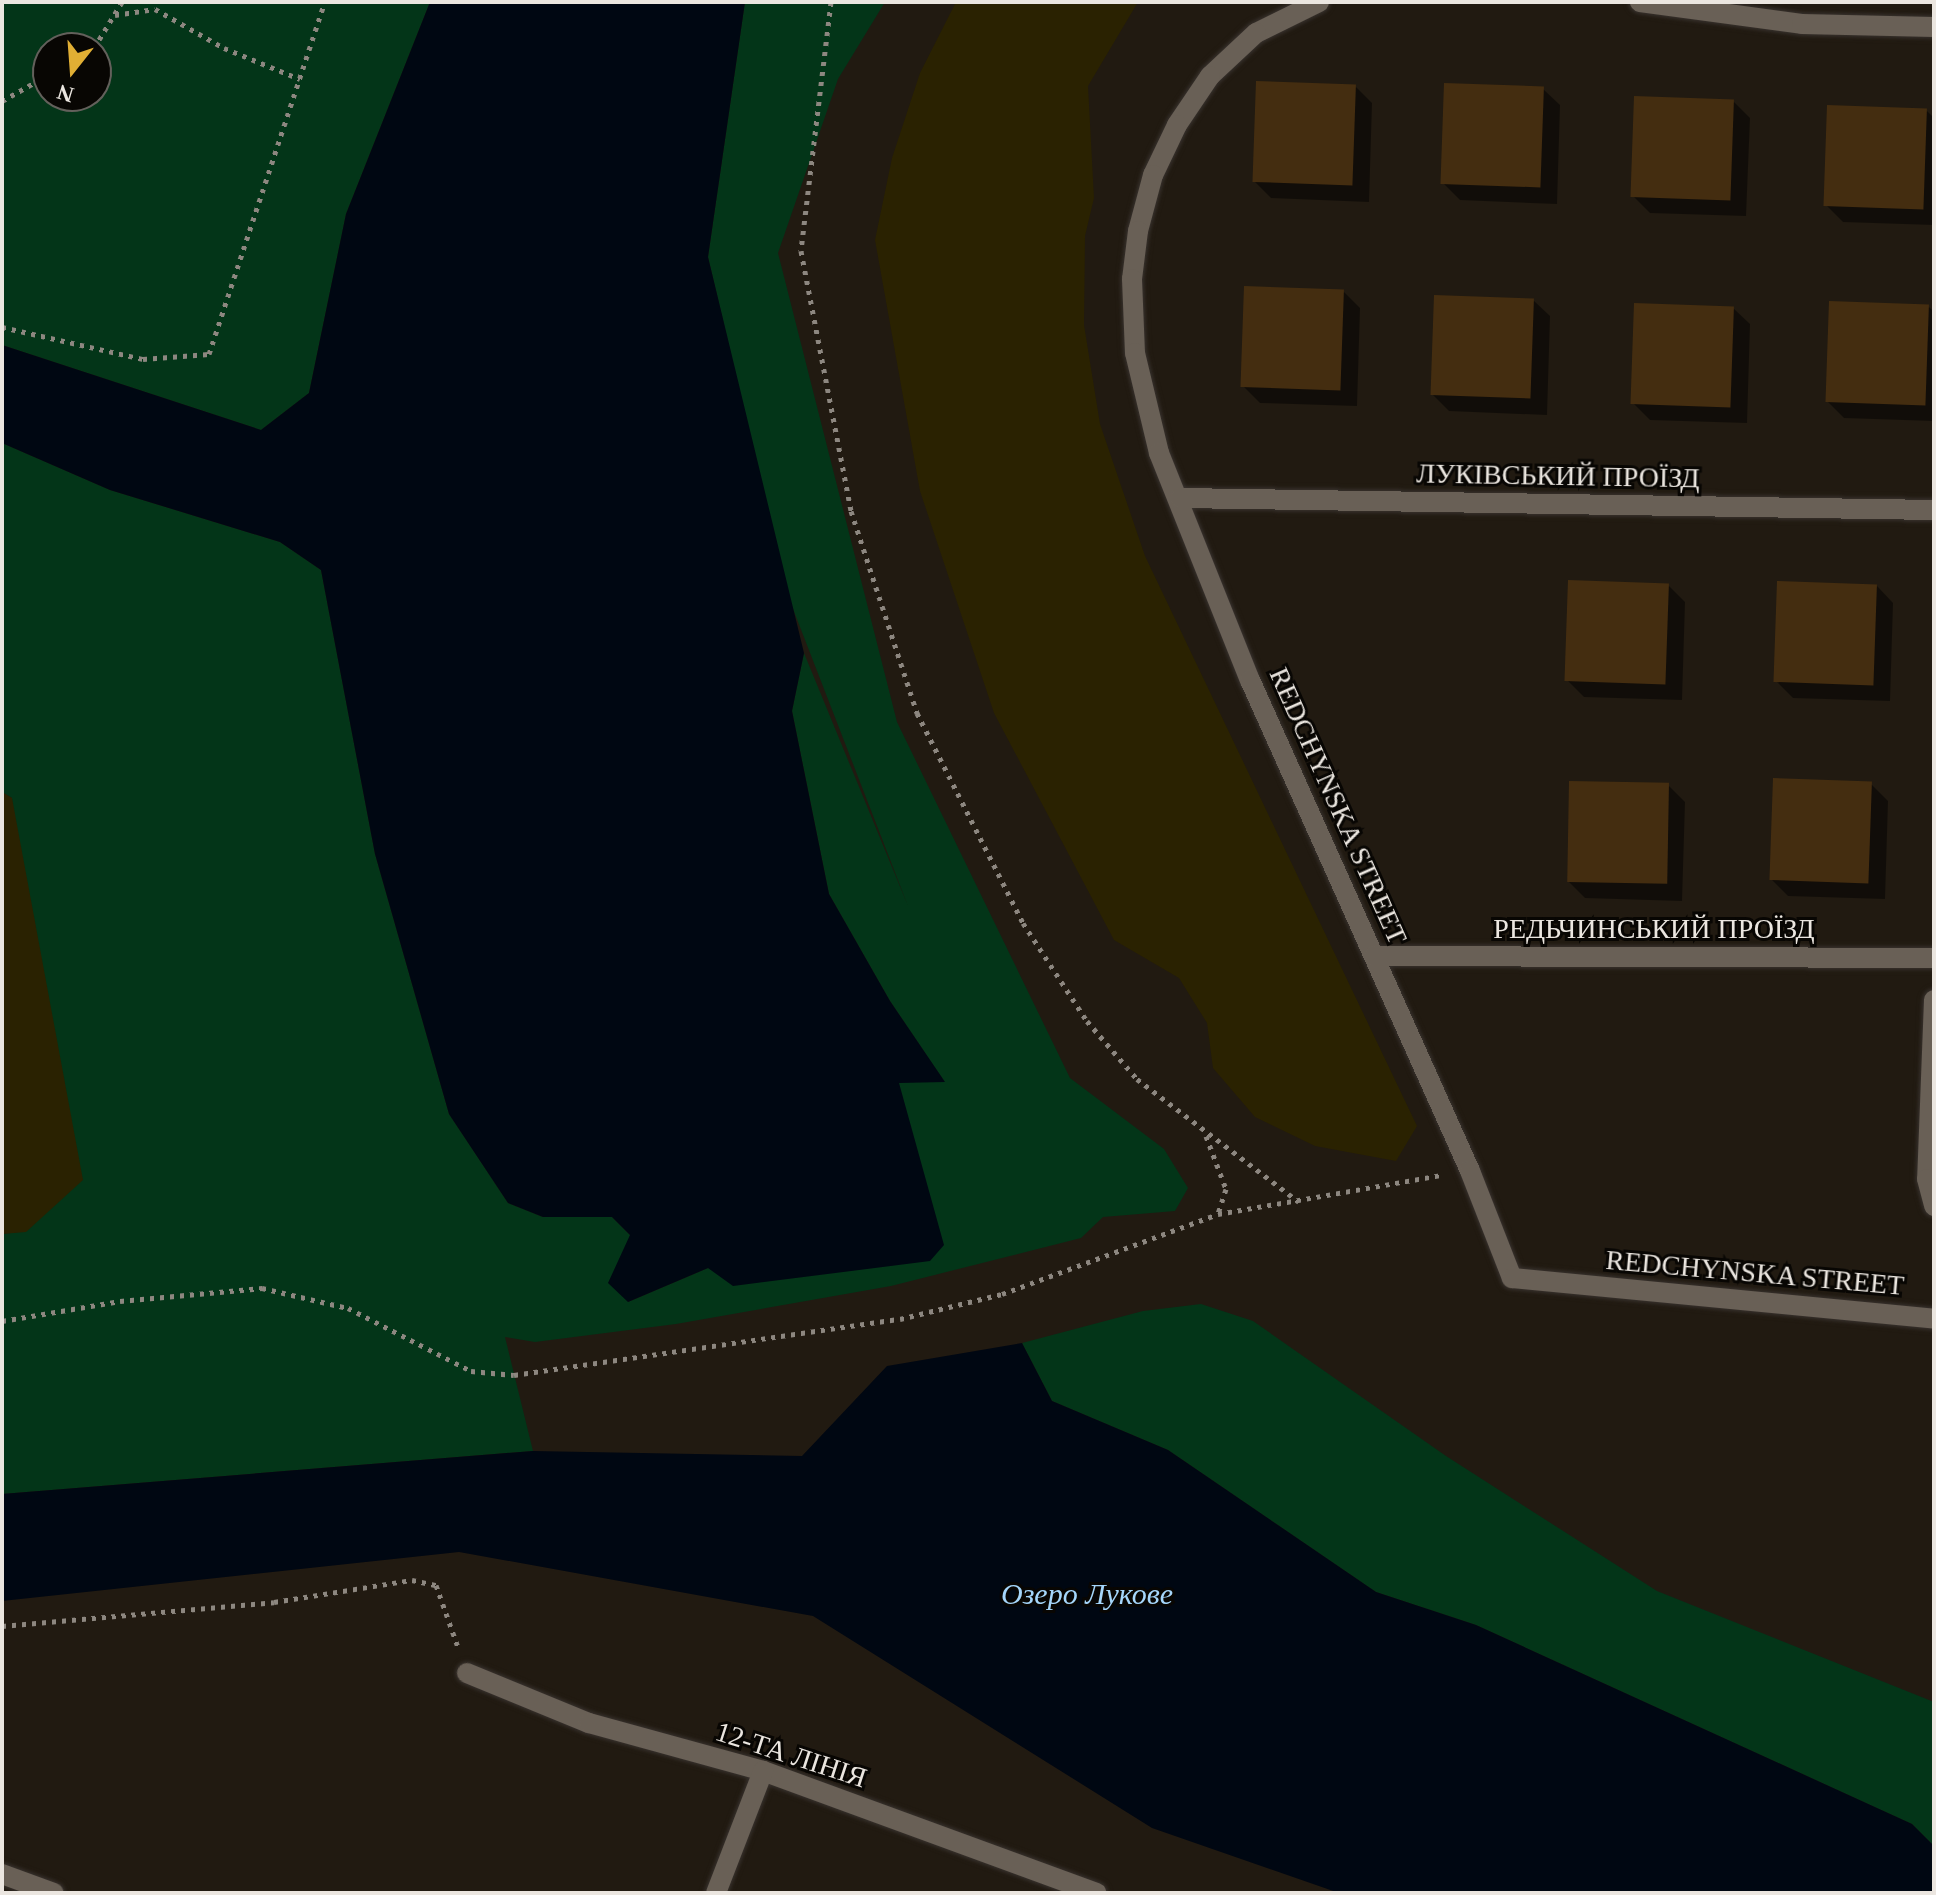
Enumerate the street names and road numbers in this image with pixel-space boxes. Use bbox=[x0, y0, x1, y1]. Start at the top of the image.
street label: ЛУКІВСЬКИЙ ПРОЇЗД bbox=[1416, 457, 1700, 495]
street label: REDCHYNSKA STREET bbox=[1261, 662, 1415, 950]
street label: РЕДЬЧИНСЬКИЙ ПРОЇЗД bbox=[1493, 912, 1815, 946]
street label: REDCHYNSKA STREET bbox=[1604, 1243, 1906, 1303]
street label: 12-ТА ЛІНІЯ bbox=[711, 1715, 871, 1795]

